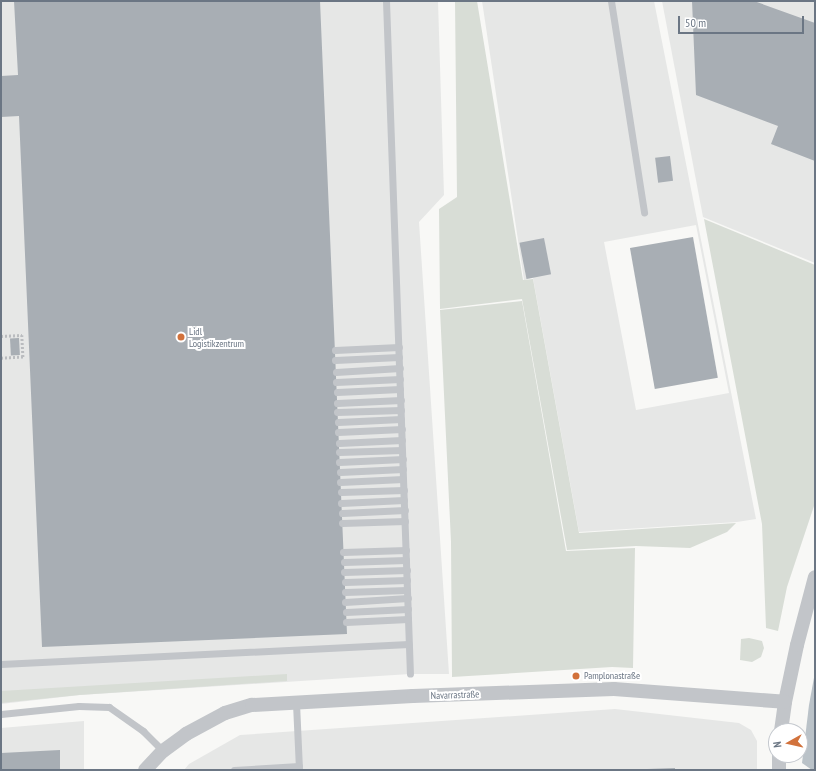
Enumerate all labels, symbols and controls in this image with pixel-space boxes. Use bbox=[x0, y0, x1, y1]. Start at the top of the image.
scale bar bbox=[680, 8, 806, 34]
text: 50 m bbox=[685, 15, 706, 30]
place label: Lidl Logistikzentrum bbox=[189, 325, 244, 348]
marker: Lidl Logistikzentrum bbox=[176, 332, 186, 342]
place label: Pamplonastraße bbox=[584, 670, 640, 682]
marker: Pamplonastraße bbox=[571, 671, 581, 681]
street label: Navarrastraße bbox=[430, 688, 480, 702]
north arrow bbox=[768, 723, 808, 763]
text: N bbox=[770, 741, 784, 748]

